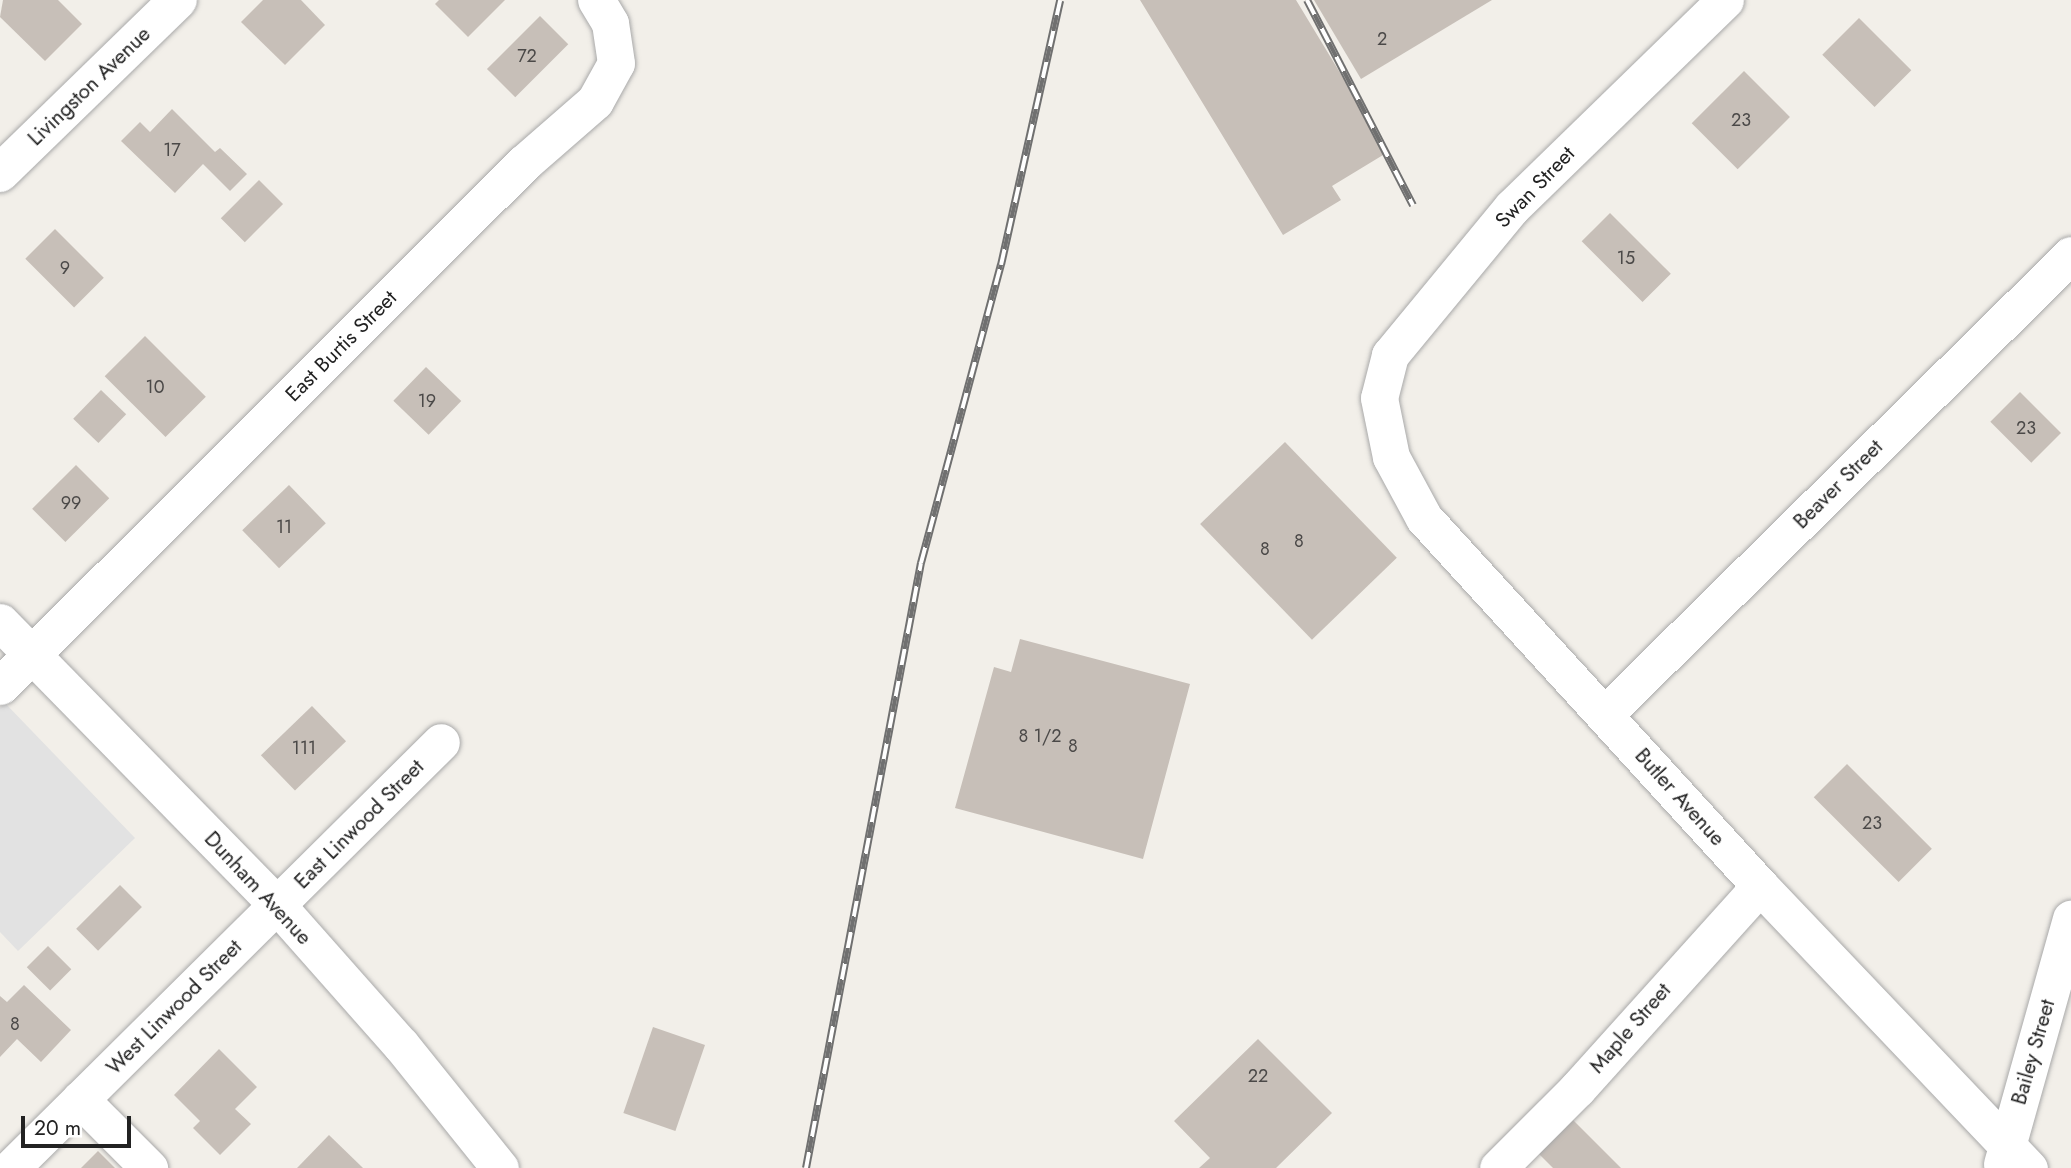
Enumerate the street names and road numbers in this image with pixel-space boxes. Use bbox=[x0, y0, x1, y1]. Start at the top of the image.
street label: Livingston Avenue bbox=[23, 21, 155, 151]
street label: Swan Street bbox=[1490, 141, 1580, 233]
street label: East Burtis Street bbox=[280, 285, 402, 407]
street label: Beaver Street bbox=[1788, 434, 1888, 534]
street label: Butler Avenue bbox=[1630, 743, 1730, 851]
street label: East Linwood Street bbox=[289, 754, 429, 894]
street label: Dunham Avenue bbox=[199, 826, 317, 950]
street label: West Linwood Street bbox=[101, 934, 247, 1080]
street label: Maple Street bbox=[1584, 978, 1676, 1078]
street label: Bailey Street bbox=[2006, 996, 2060, 1108]

